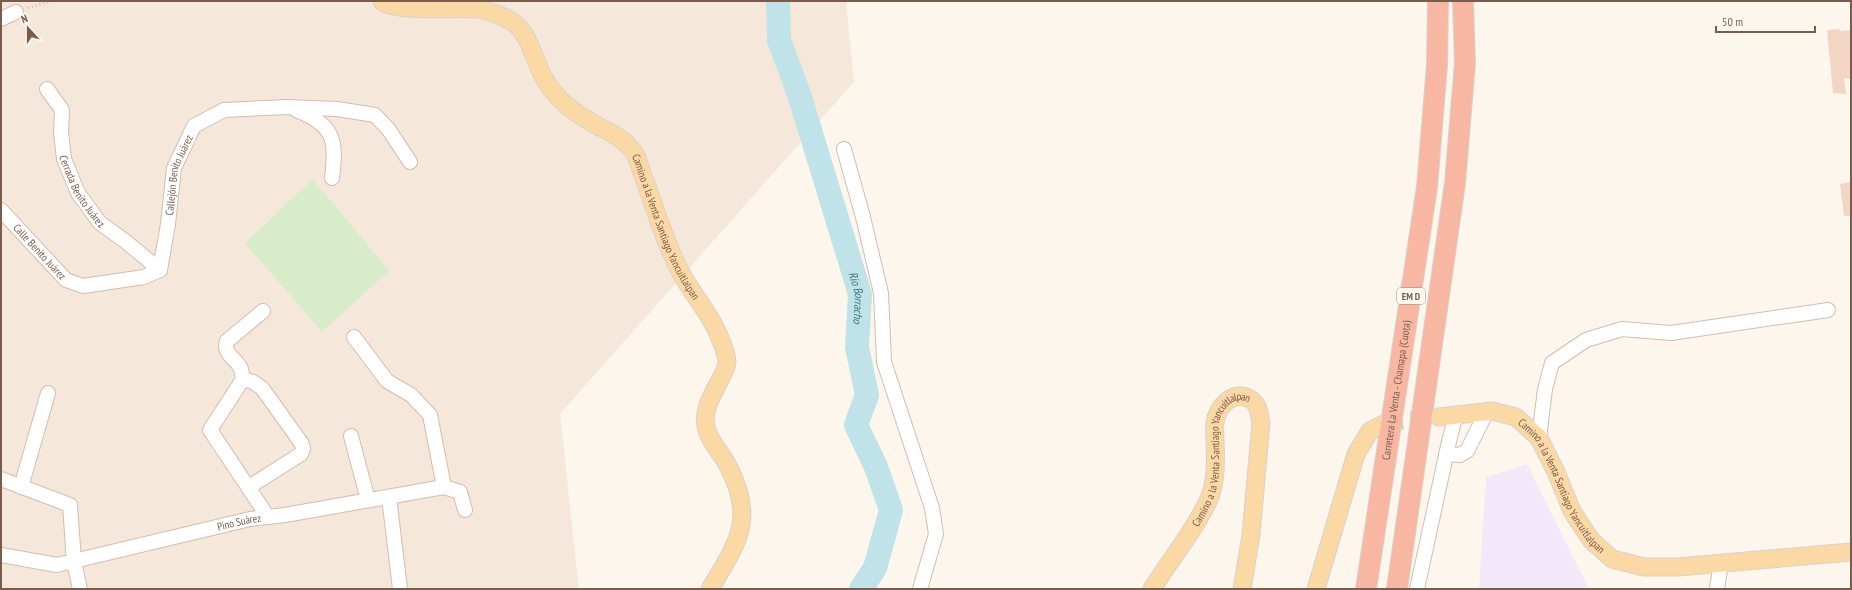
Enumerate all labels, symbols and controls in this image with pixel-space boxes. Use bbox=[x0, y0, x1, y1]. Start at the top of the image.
north arrow bbox=[8, 8, 48, 48]
scale bar bbox=[1716, 8, 1815, 34]
text: N bbox=[19, 11, 30, 26]
text: 50 m bbox=[1722, 14, 1743, 29]
street label: Callejón Benito Juárez bbox=[162, 132, 196, 216]
street label: Camino a la Venta Santiago Yancuitlalpan bbox=[629, 152, 703, 303]
street label: Cerrada Benito Juárez bbox=[57, 154, 107, 231]
street label: Calle Benito Juárez bbox=[10, 221, 69, 283]
water label: Río Borracho bbox=[846, 270, 868, 325]
road number: EM D bbox=[1397, 288, 1425, 304]
street label: Carretera La Venta - Chamapa (Cuota) bbox=[1379, 319, 1414, 461]
street label: Camino a la Venta Santiago Yancuitlalpan bbox=[1189, 389, 1253, 529]
street label: Camino a la Venta Santiago Yancuitlalpan bbox=[1515, 415, 1608, 556]
street label: Pino Suárez bbox=[216, 511, 262, 534]

